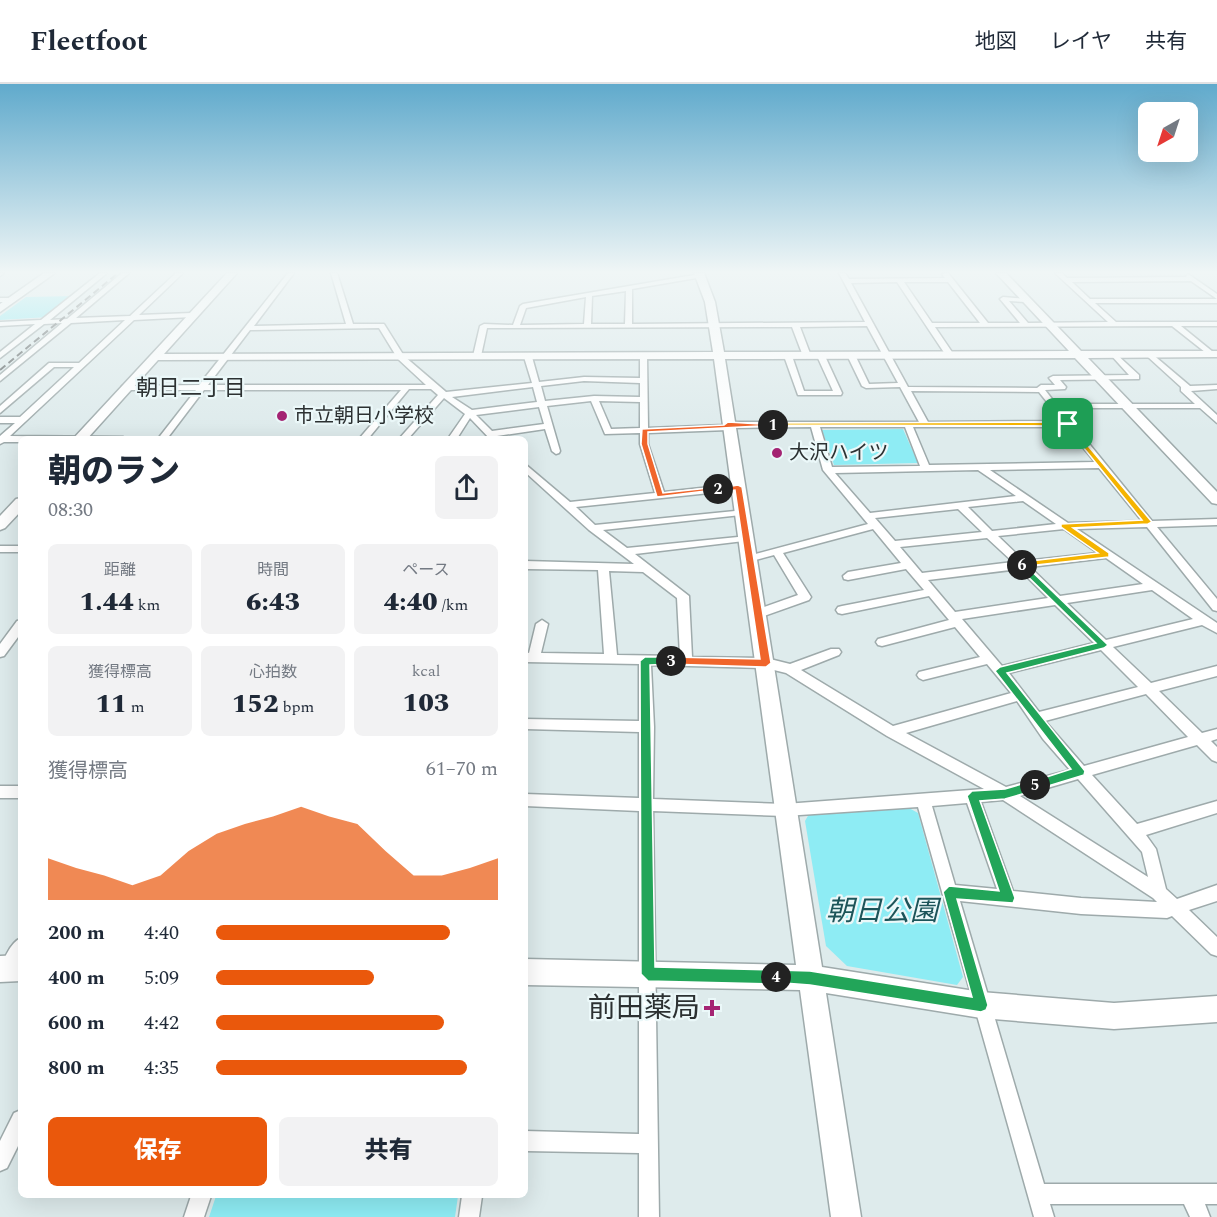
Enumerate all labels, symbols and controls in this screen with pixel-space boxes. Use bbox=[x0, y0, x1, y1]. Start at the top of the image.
text: Fleetfoot bbox=[30, 20, 148, 63]
text: 地図 bbox=[975, 26, 1017, 58]
text: レイヤ bbox=[1050, 26, 1112, 58]
text: 共有 bbox=[1145, 26, 1187, 58]
north arrow bbox=[1138, 102, 1198, 162]
map controls bbox=[1138, 102, 1198, 162]
district label: 朝日二丁目 bbox=[136, 372, 246, 405]
pin bbox=[1042, 398, 1093, 449]
place label: 市立朝日小学校 bbox=[294, 401, 434, 431]
icon: arrive bbox=[1051, 407, 1084, 440]
marker: 市立朝日小学校 bbox=[275, 409, 289, 423]
pin: 1 bbox=[758, 410, 788, 440]
text: 1 bbox=[769, 413, 777, 437]
place label: 大沢ハイツ bbox=[789, 438, 889, 468]
marker: 大沢ハイツ bbox=[770, 446, 784, 460]
text: 朝のラン bbox=[48, 447, 180, 497]
button: share bbox=[435, 456, 498, 519]
pin: 2 bbox=[703, 474, 733, 504]
text: 2 bbox=[714, 477, 722, 501]
text: 08:30 bbox=[48, 495, 93, 525]
pin: 6 bbox=[1007, 550, 1037, 580]
text: 6 bbox=[1018, 553, 1026, 577]
text: 距離 bbox=[104, 558, 136, 582]
text: 時間 bbox=[257, 558, 289, 582]
text: ペース bbox=[402, 558, 450, 582]
text: 1.44 bbox=[80, 582, 134, 622]
text: 6:43 bbox=[246, 582, 300, 622]
text: 4:40 bbox=[384, 582, 438, 622]
text: km bbox=[134, 593, 160, 617]
text: /km bbox=[438, 593, 468, 617]
pin: 3 bbox=[656, 646, 686, 676]
text: 3 bbox=[667, 649, 675, 673]
text: kcal bbox=[412, 659, 440, 683]
text: 獲得標高 bbox=[88, 660, 152, 684]
text: 心拍数 bbox=[249, 660, 297, 684]
text: 103 bbox=[403, 683, 449, 723]
text: 11 bbox=[96, 684, 127, 724]
text: 152 bbox=[232, 684, 279, 724]
text: m bbox=[127, 695, 144, 719]
text: bpm bbox=[279, 695, 314, 719]
text: 61–70 m bbox=[426, 754, 498, 784]
text: 獲得標高 bbox=[48, 756, 128, 786]
pin: 5 bbox=[1020, 770, 1050, 800]
text: 5 bbox=[1031, 773, 1039, 797]
park label: 朝日公園 bbox=[826, 890, 942, 933]
text: 200 m bbox=[48, 918, 105, 948]
text: 4:40 bbox=[144, 918, 179, 948]
pin: 4 bbox=[761, 962, 791, 992]
text: 400 m bbox=[48, 963, 105, 993]
text: 5:09 bbox=[144, 963, 179, 993]
text: 4 bbox=[772, 965, 780, 989]
place label: 前田薬局 bbox=[588, 987, 700, 1030]
marker: 前田薬局 bbox=[705, 1001, 719, 1015]
text: 600 m bbox=[48, 1008, 105, 1038]
text: 4:42 bbox=[144, 1008, 179, 1038]
text: 800 m bbox=[48, 1053, 105, 1083]
text: 4:35 bbox=[144, 1053, 179, 1083]
button: 保存 bbox=[48, 1117, 267, 1186]
button: 共有 bbox=[279, 1117, 498, 1186]

